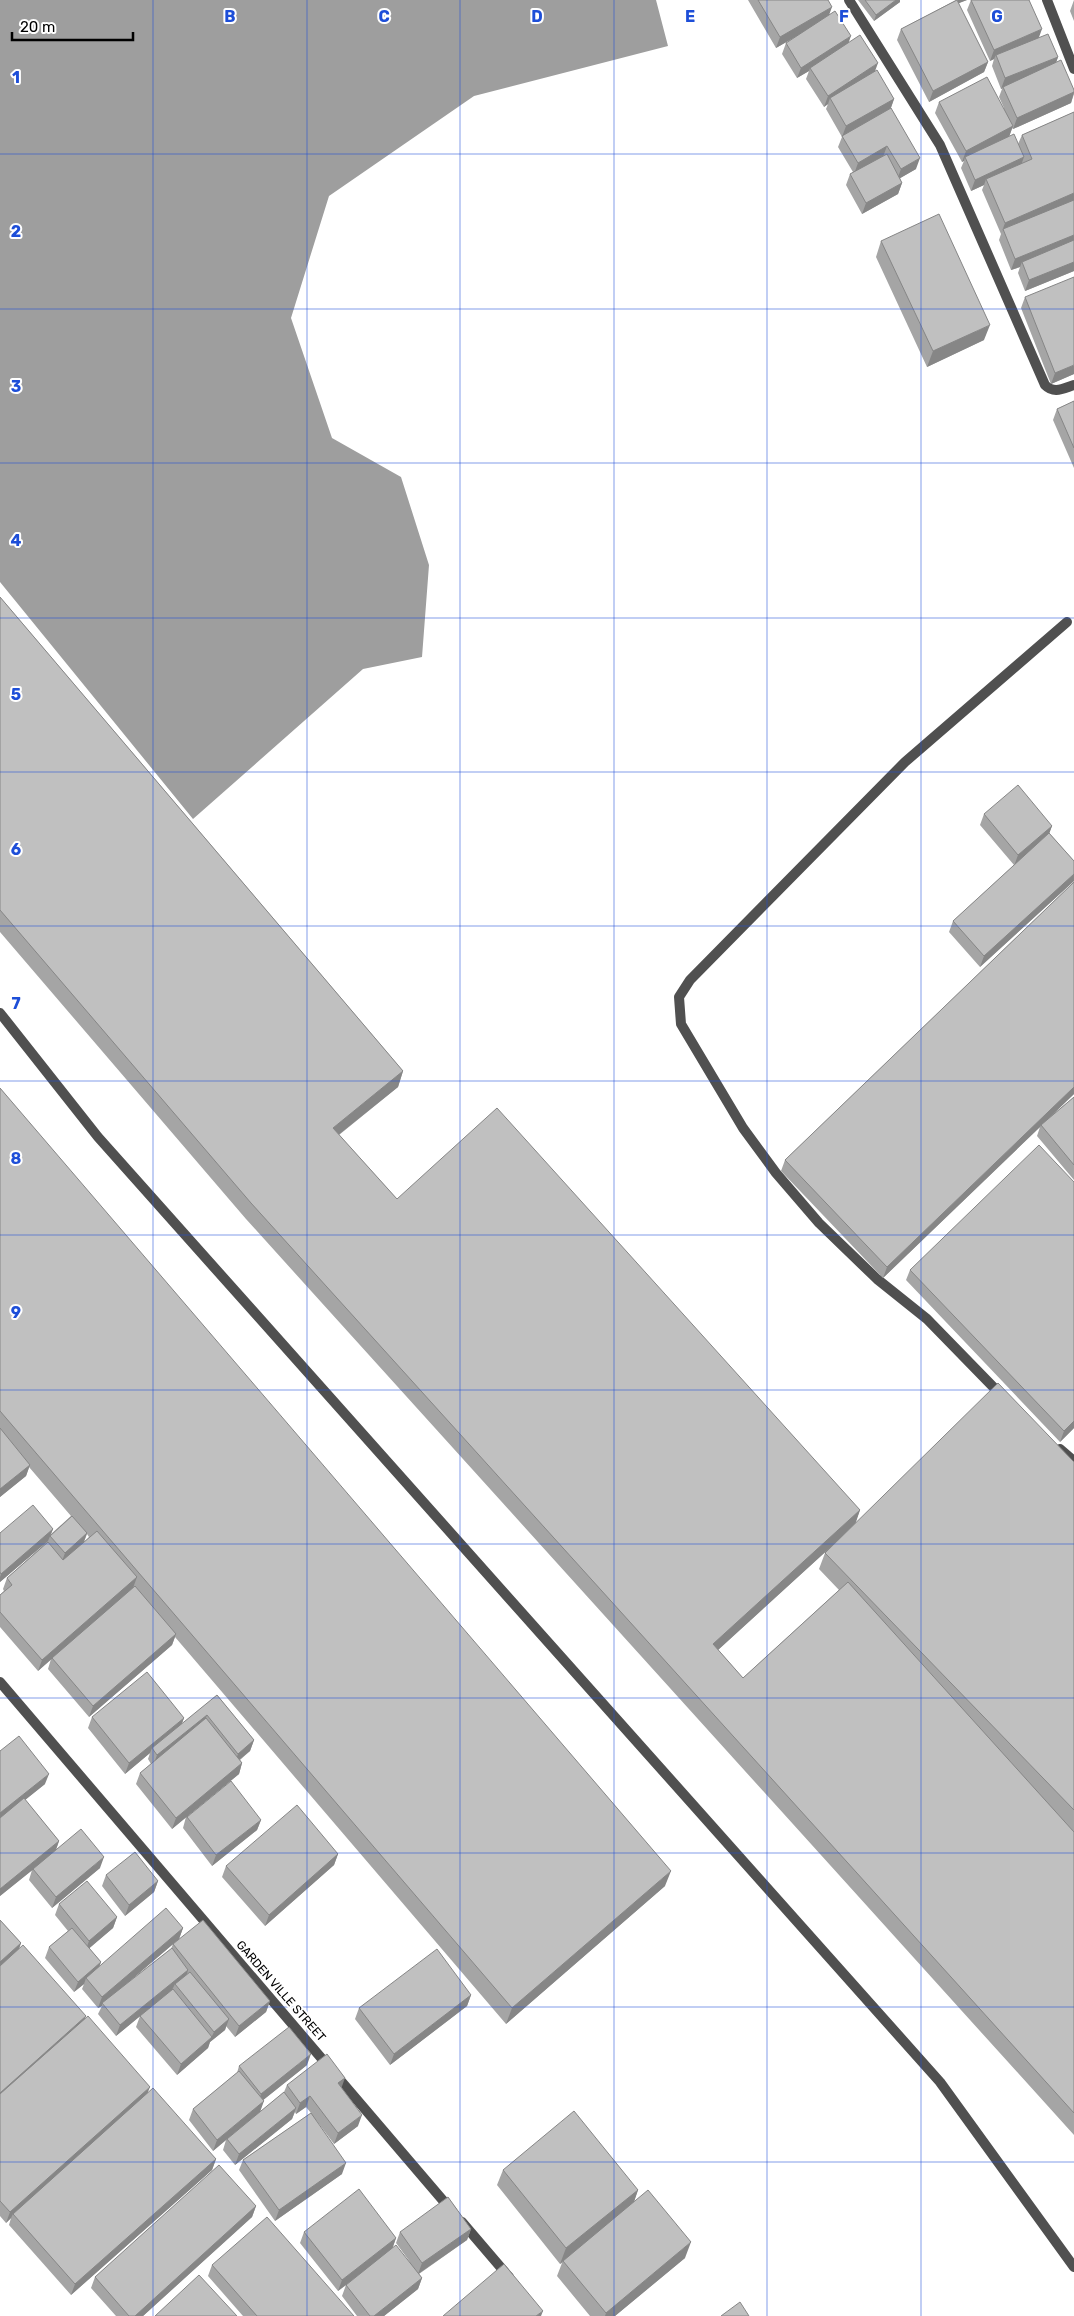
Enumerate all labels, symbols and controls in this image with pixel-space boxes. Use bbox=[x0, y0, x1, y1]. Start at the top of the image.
text: B bbox=[224, 7, 236, 26]
text: C bbox=[378, 7, 390, 26]
text: D bbox=[531, 7, 543, 26]
text: E bbox=[685, 7, 695, 26]
text: F bbox=[839, 7, 849, 26]
text: G bbox=[991, 7, 1003, 26]
scale bar bbox=[12, 10, 134, 42]
text: 20 m bbox=[20, 18, 55, 36]
text: 1 bbox=[12, 68, 20, 87]
text: 2 bbox=[11, 222, 21, 241]
text: 3 bbox=[11, 377, 21, 396]
text: 4 bbox=[11, 531, 22, 550]
text: 5 bbox=[11, 685, 21, 704]
text: 6 bbox=[11, 840, 21, 859]
text: 7 bbox=[11, 994, 21, 1013]
text: 8 bbox=[11, 1149, 22, 1168]
text: 9 bbox=[11, 1303, 21, 1322]
street label: GARDEN VILLE STREET bbox=[233, 1938, 329, 2044]

